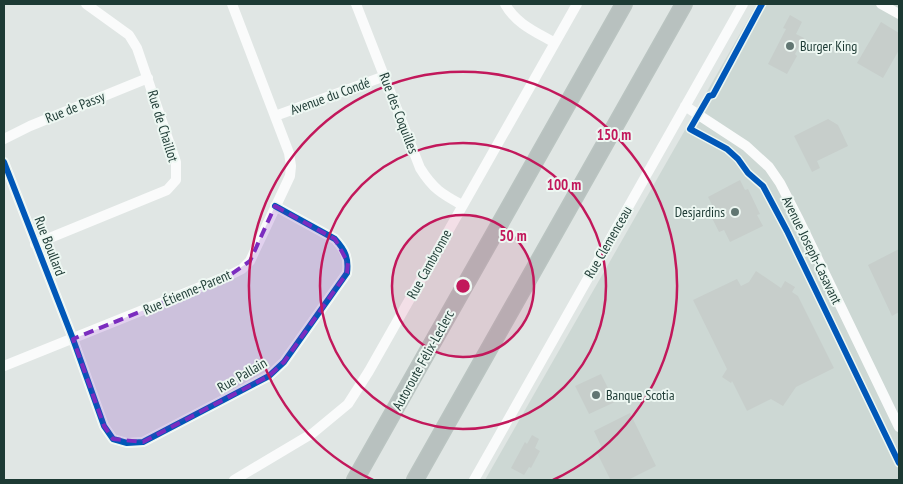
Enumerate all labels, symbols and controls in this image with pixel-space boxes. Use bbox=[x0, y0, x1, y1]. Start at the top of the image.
place label: Burger King bbox=[800, 37, 857, 55]
marker: Burger King bbox=[784, 40, 796, 52]
street label: Rue des Coquilles bbox=[375, 70, 423, 156]
street label: Avenue du Condé bbox=[288, 73, 373, 119]
street label: Rue de Passy bbox=[43, 87, 108, 127]
street label: Rue de Chaillot bbox=[144, 88, 182, 164]
text: 150 m bbox=[597, 125, 631, 144]
text: 100 m bbox=[547, 175, 581, 194]
street label: Avenue Joseph-Casavant bbox=[778, 193, 846, 307]
street label: Rue Clemenceau bbox=[580, 203, 636, 281]
place label: Desjardins bbox=[675, 203, 725, 221]
marker: Desjardins bbox=[729, 206, 741, 218]
street label: Rue Boullard bbox=[30, 214, 70, 278]
street label: Rue Cambronne bbox=[403, 226, 456, 302]
text: 50 m bbox=[499, 226, 527, 245]
street label: Rue Étienne-Parent bbox=[140, 265, 234, 319]
centre of rings bbox=[454, 277, 472, 295]
street label: Autoroute Félix-Leclerc bbox=[388, 307, 458, 413]
street label: Rue Pallain bbox=[214, 354, 270, 396]
place label: Banque Scotia bbox=[606, 386, 675, 404]
marker: Banque Scotia bbox=[590, 389, 602, 401]

